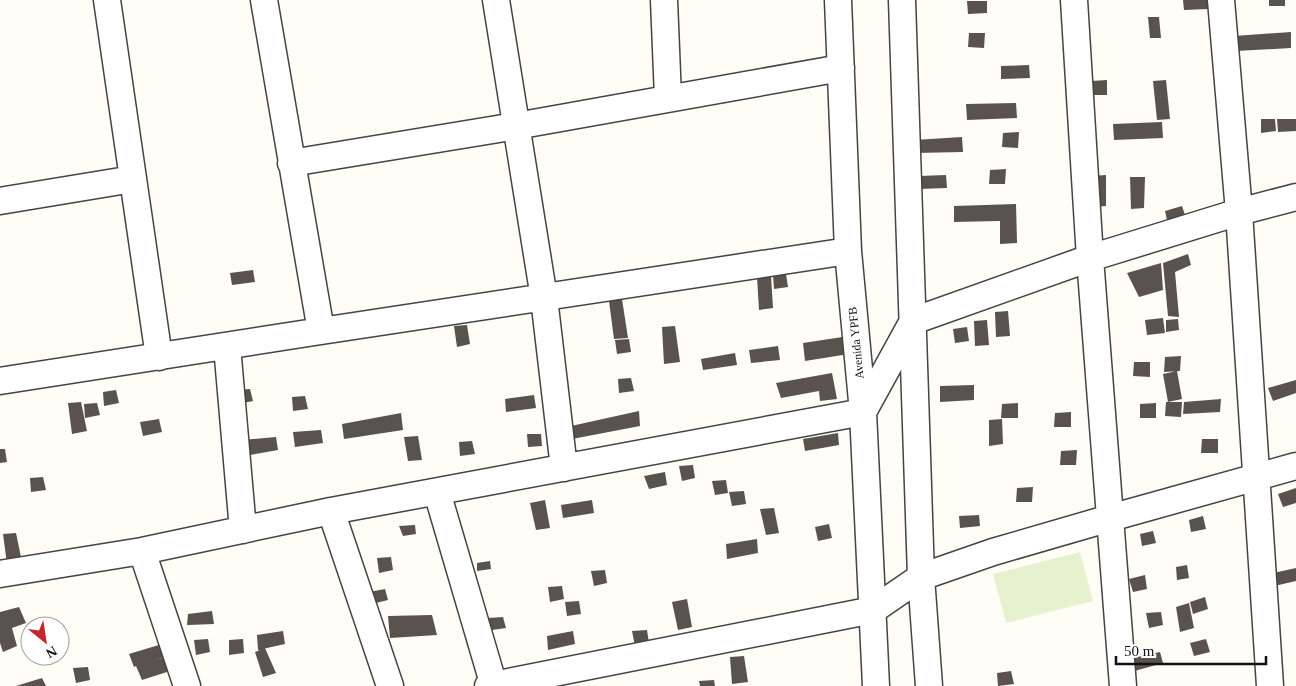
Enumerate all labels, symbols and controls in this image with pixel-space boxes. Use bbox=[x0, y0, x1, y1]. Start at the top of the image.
street label: Avenida YPFB bbox=[845, 306, 867, 380]
north arrow bbox=[20, 616, 70, 666]
scale bar bbox=[1116, 634, 1266, 666]
text: N bbox=[43, 643, 59, 661]
text: 50 m bbox=[1124, 643, 1155, 659]

